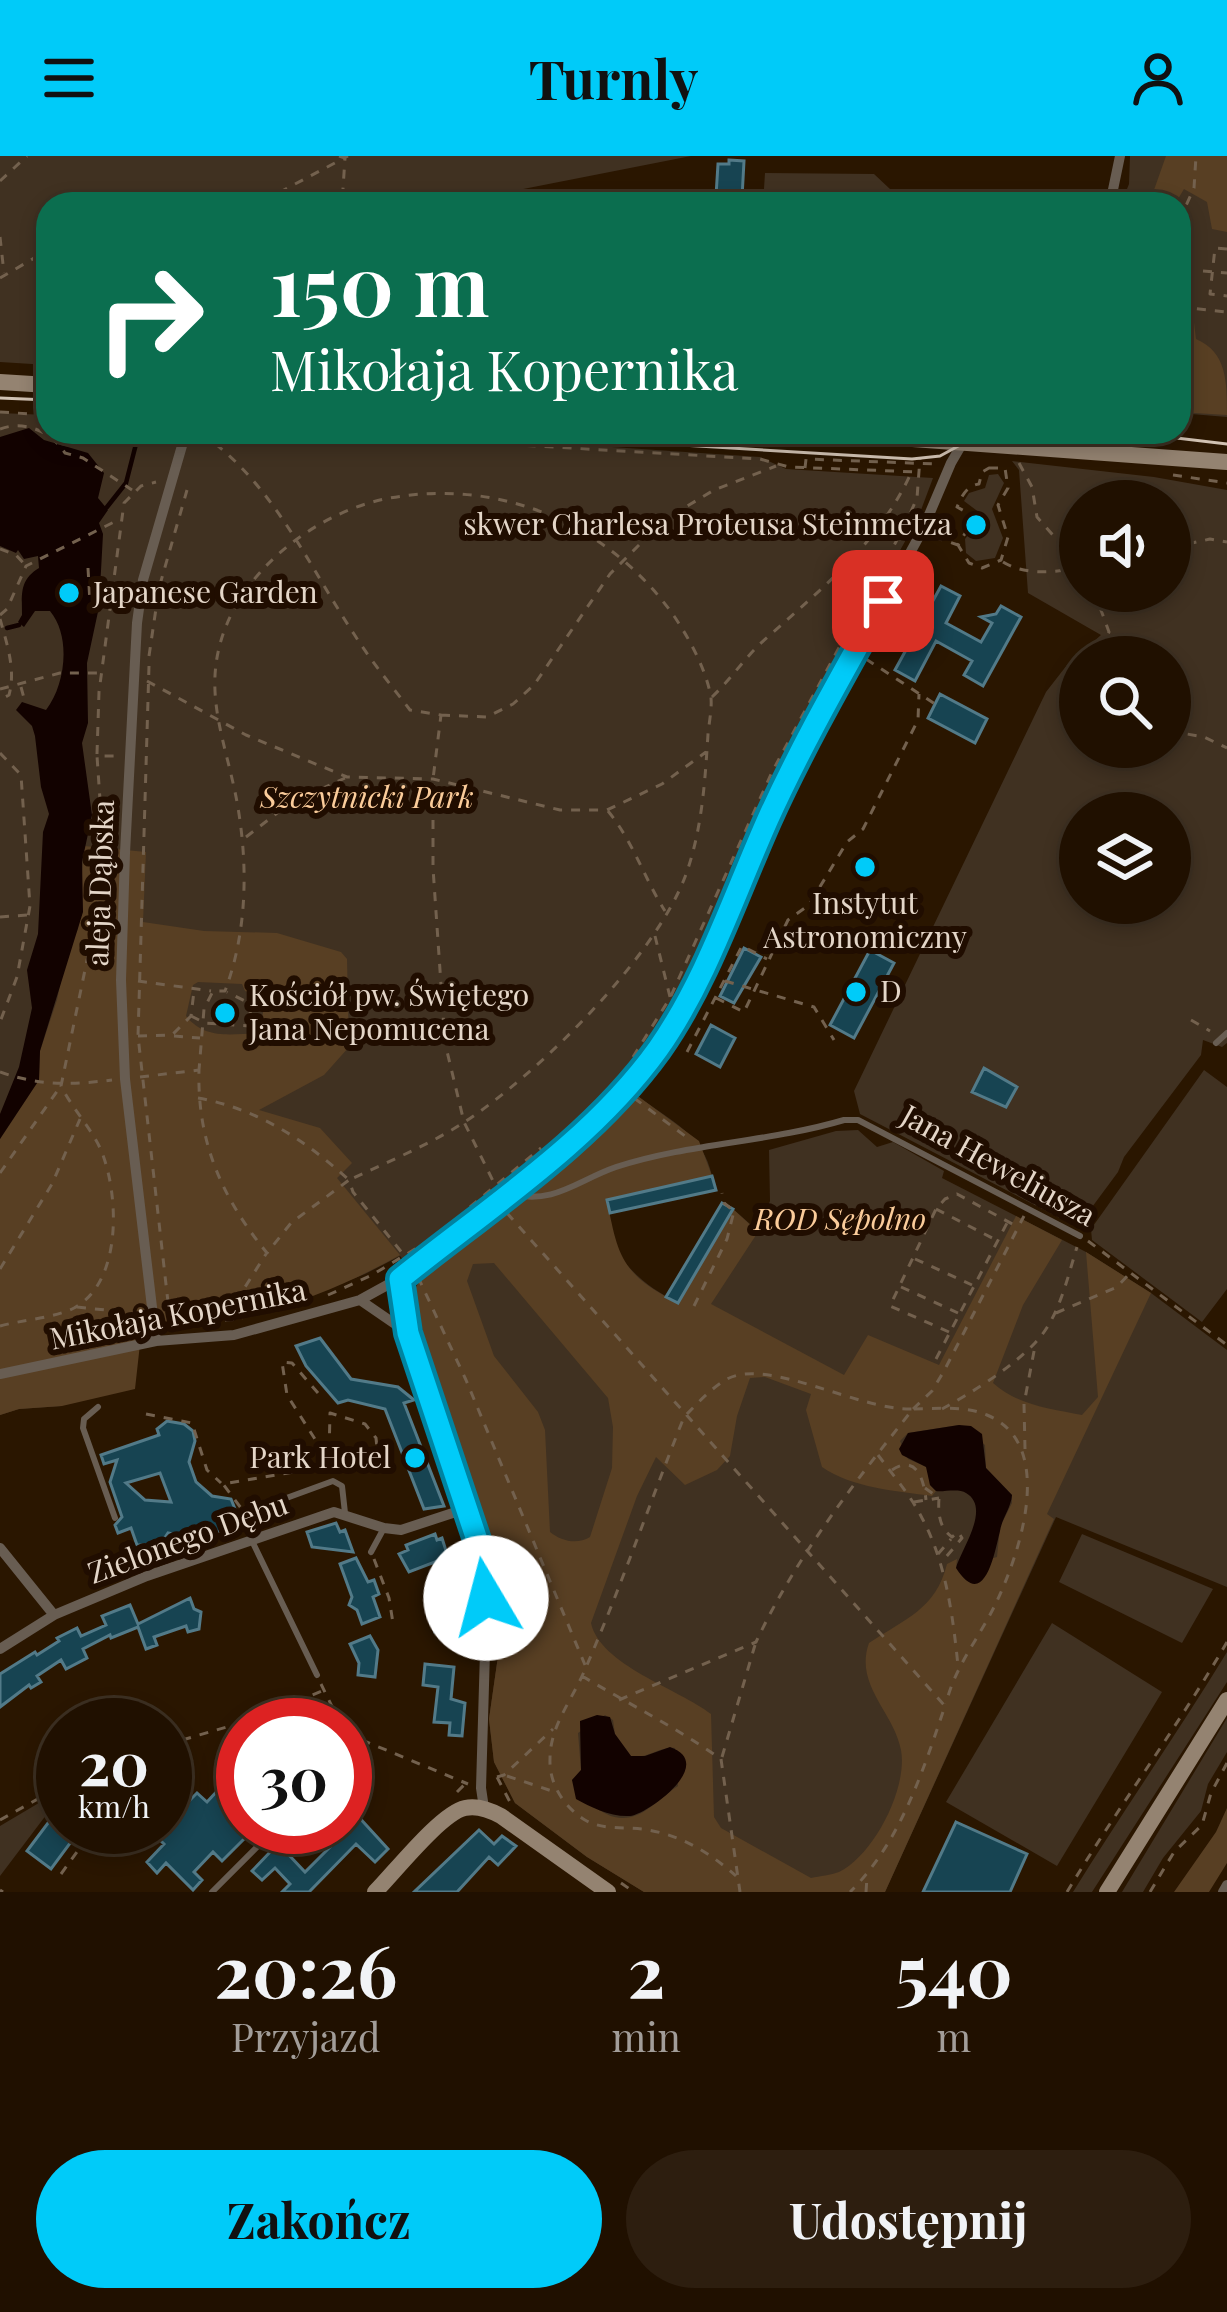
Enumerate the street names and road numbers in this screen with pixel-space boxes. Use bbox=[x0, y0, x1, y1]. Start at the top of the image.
street label: aleja Dąbska bbox=[76, 799, 122, 967]
street label: Jana Heweliusza bbox=[894, 1094, 1103, 1234]
street label: Mikołaja Kopernika bbox=[46, 1269, 309, 1357]
street label: Zielonego Dębu bbox=[82, 1482, 293, 1592]

